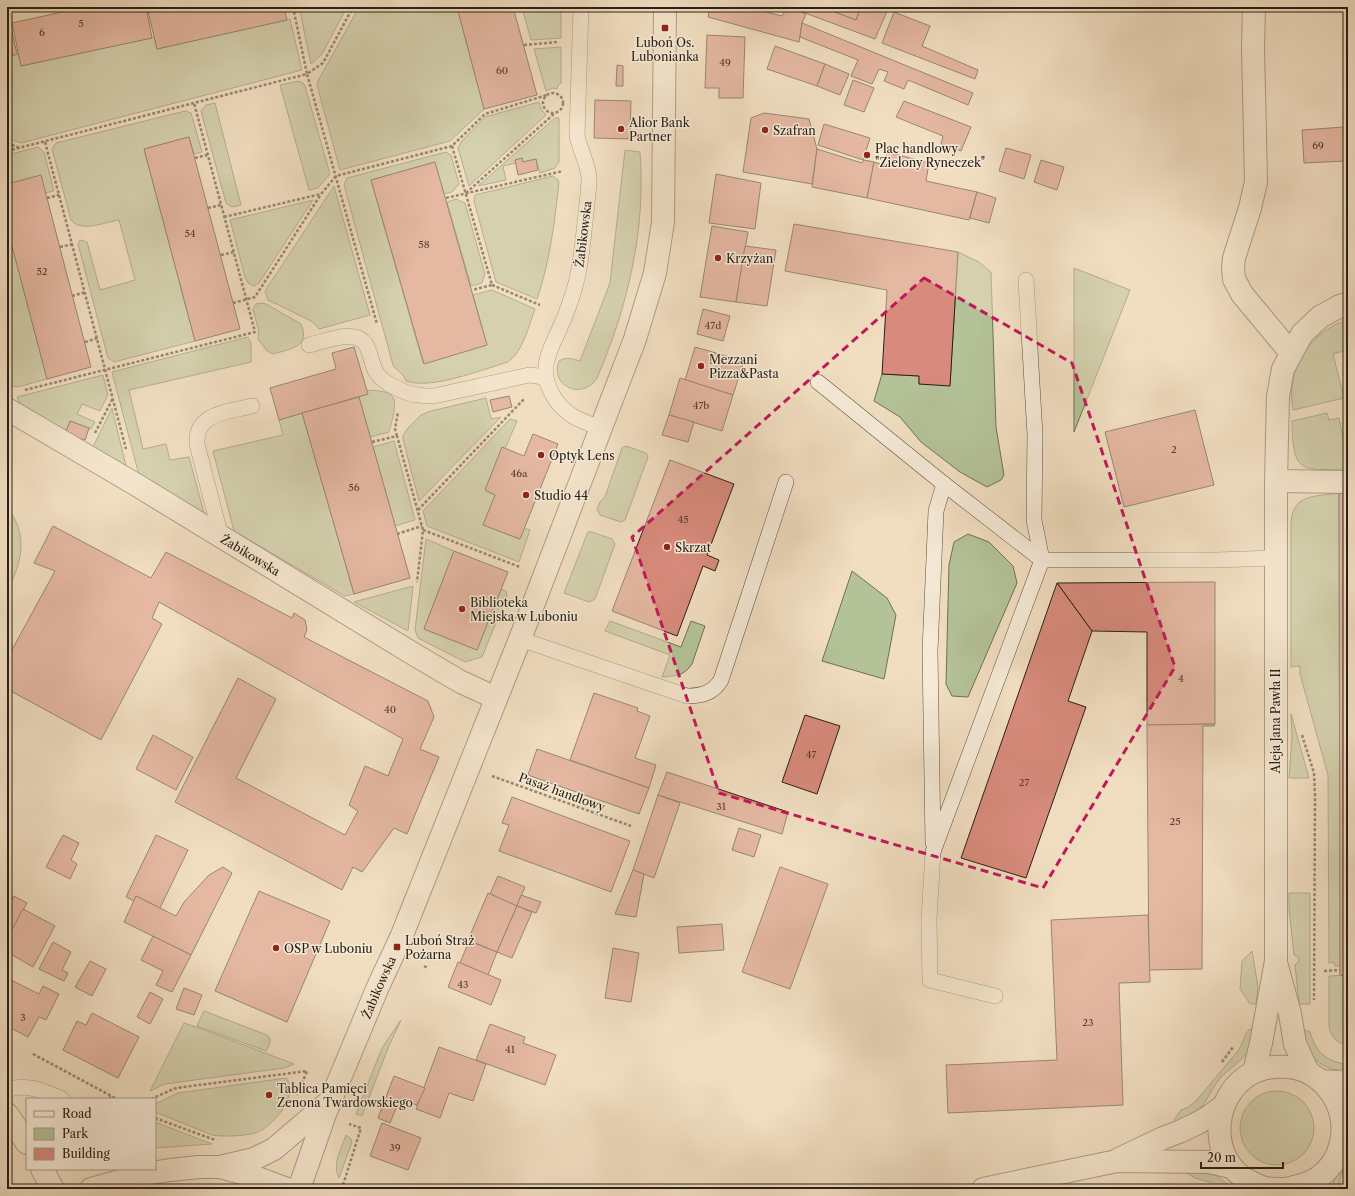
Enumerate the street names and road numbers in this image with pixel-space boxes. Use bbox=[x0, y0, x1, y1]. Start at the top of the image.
street label: Żabikowska bbox=[570, 199, 595, 268]
street label: Żabikowska bbox=[218, 530, 284, 579]
street label: Aleja Jana Pawła II bbox=[1268, 669, 1283, 774]
street label: Pasaż handlowy bbox=[517, 769, 608, 815]
street label: Żabikowska bbox=[357, 953, 399, 1021]

